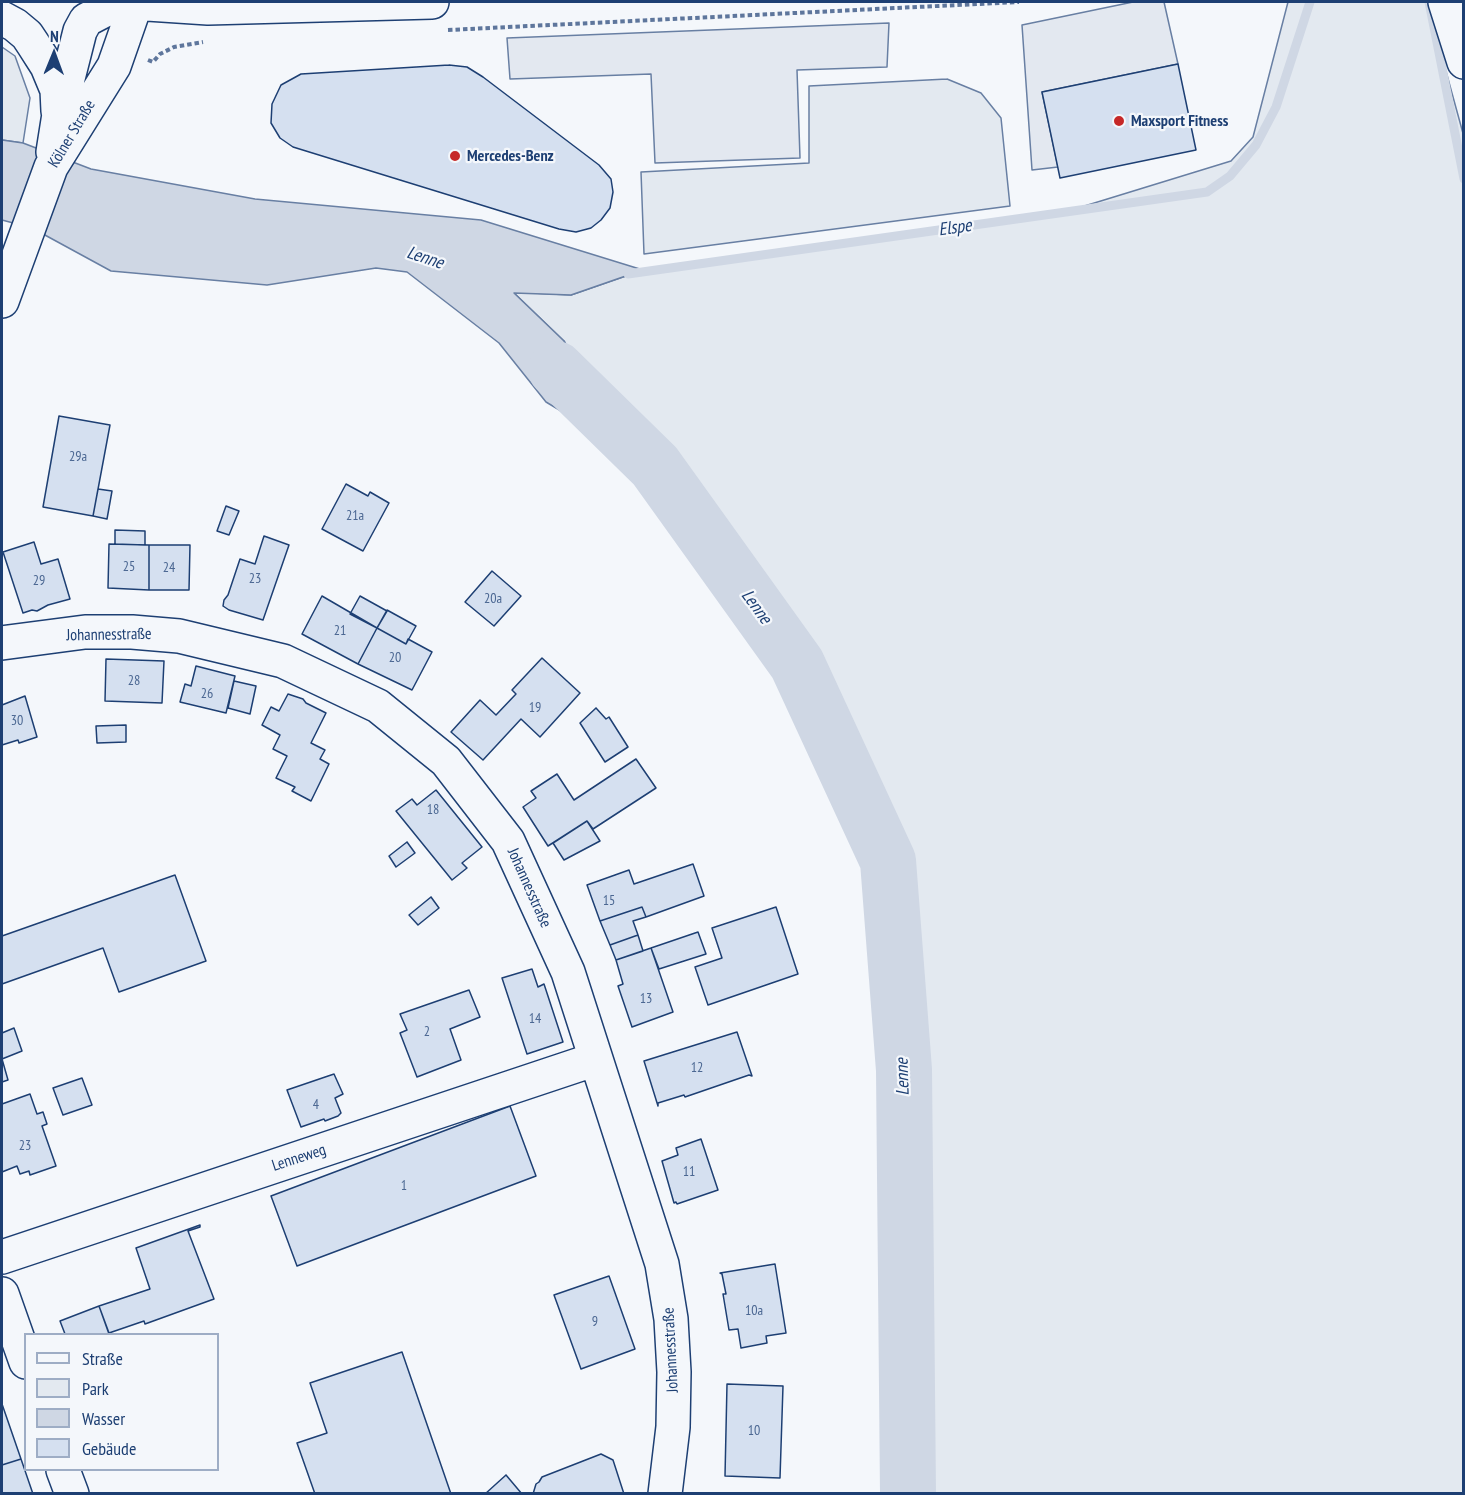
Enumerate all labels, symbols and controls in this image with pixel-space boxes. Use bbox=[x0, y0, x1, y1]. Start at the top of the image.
north arrow bbox=[24, 24, 84, 84]
text: N bbox=[50, 26, 59, 46]
street label: Kölner Straße bbox=[44, 97, 100, 171]
place label: Maxsport Fitness bbox=[1131, 111, 1228, 131]
marker: Maxsport Fitness bbox=[1112, 114, 1126, 128]
place label: Mercedes-Benz bbox=[467, 146, 554, 166]
marker: Mercedes-Benz bbox=[448, 149, 462, 163]
water label: Elspe bbox=[937, 215, 973, 241]
water label: Lenne bbox=[404, 242, 446, 274]
house number: 29a bbox=[69, 449, 87, 465]
house number: 21a bbox=[346, 508, 364, 524]
house number: 25 bbox=[123, 559, 135, 575]
house number: 24 bbox=[163, 560, 175, 576]
house number: 23 bbox=[249, 571, 261, 587]
house number: 29 bbox=[33, 573, 45, 589]
water label: Lenne bbox=[736, 586, 776, 628]
house number: 20a bbox=[484, 591, 502, 607]
house number: 21 bbox=[334, 623, 346, 639]
street label: Johannesstraße bbox=[66, 625, 152, 645]
house number: 20 bbox=[389, 650, 401, 666]
house number: 28 bbox=[128, 673, 140, 689]
house number: 26 bbox=[201, 686, 213, 702]
house number: 19 bbox=[529, 700, 541, 716]
house number: 30 bbox=[11, 713, 23, 729]
house number: 18 bbox=[427, 802, 439, 818]
street label: Johannesstraße bbox=[503, 845, 555, 931]
house number: 15 bbox=[603, 893, 615, 909]
house number: 13 bbox=[640, 991, 652, 1007]
house number: 14 bbox=[529, 1011, 541, 1027]
house number: 2 bbox=[424, 1024, 430, 1040]
water label: Lenne bbox=[892, 1058, 914, 1096]
house number: 12 bbox=[691, 1060, 703, 1076]
house number: 4 bbox=[313, 1097, 319, 1113]
house number: 23 bbox=[19, 1138, 31, 1154]
street label: Lenneweg bbox=[270, 1140, 328, 1176]
house number: 11 bbox=[683, 1164, 695, 1180]
house number: 1 bbox=[401, 1178, 407, 1194]
house number: 10a bbox=[745, 1303, 763, 1319]
street label: Johannesstraße bbox=[659, 1307, 683, 1393]
house number: 9 bbox=[592, 1314, 598, 1330]
legend bbox=[24, 1333, 219, 1471]
text: Straße bbox=[82, 1347, 123, 1370]
text: Park bbox=[82, 1377, 109, 1400]
text: Wasser bbox=[82, 1407, 125, 1430]
house number: 10 bbox=[748, 1423, 760, 1439]
text: Gebäude bbox=[82, 1437, 136, 1460]

